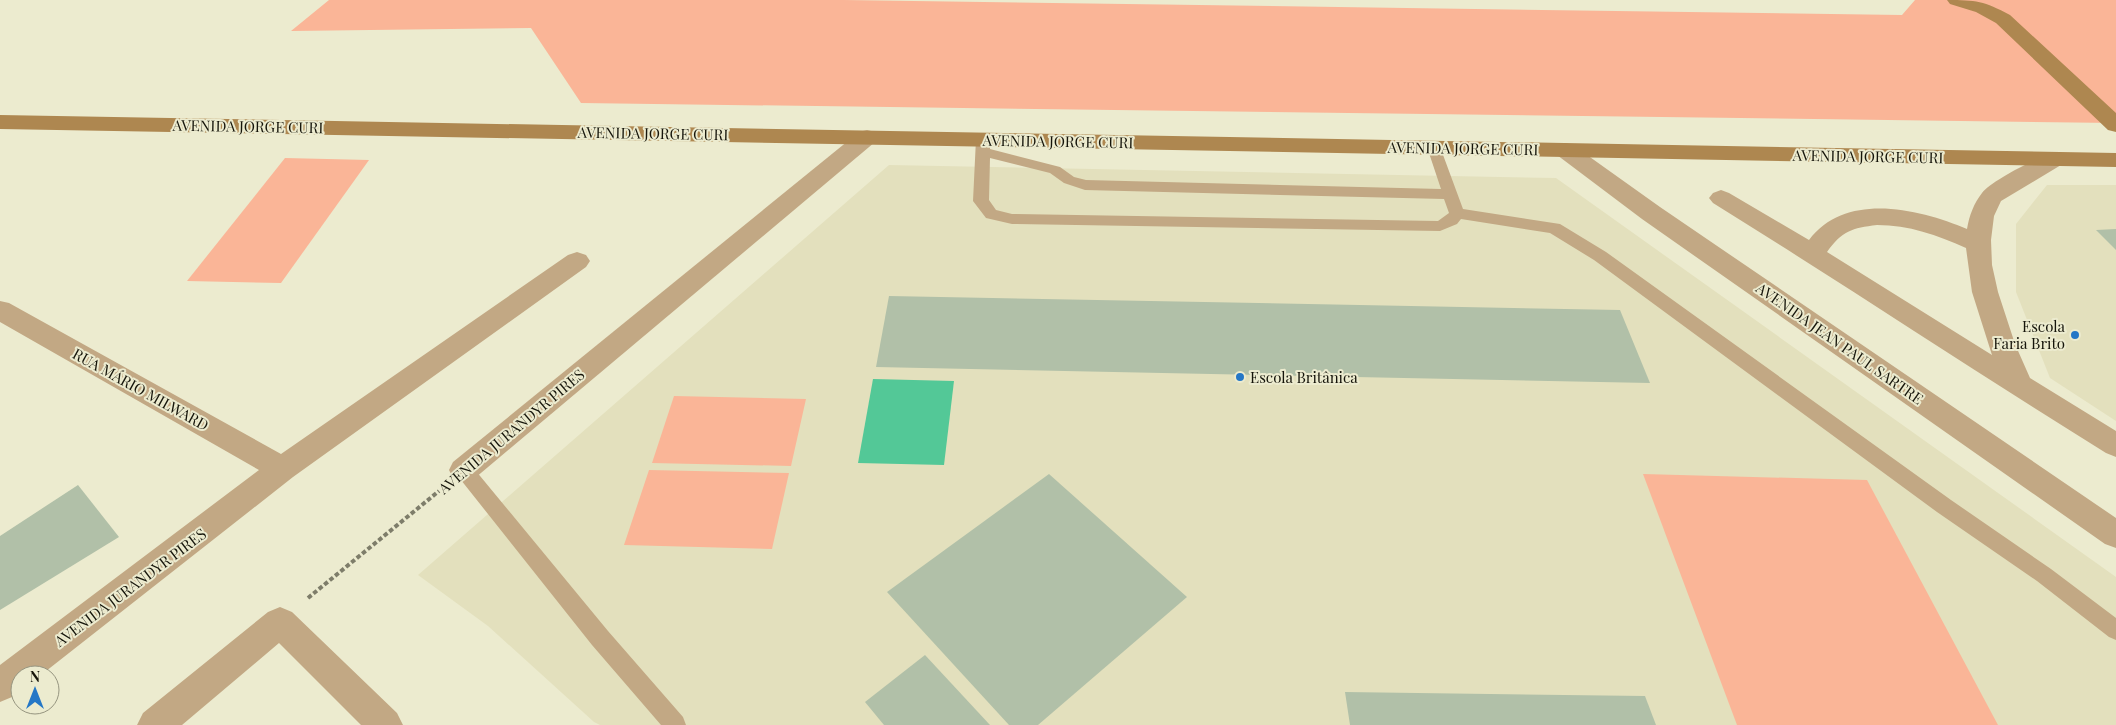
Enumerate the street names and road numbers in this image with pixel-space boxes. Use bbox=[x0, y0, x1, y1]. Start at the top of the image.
street label: AVENIDA JORGE CURI bbox=[171, 115, 324, 137]
street label: AVENIDA JORGE CURI bbox=[576, 122, 729, 144]
street label: AVENIDA JORGE CURI bbox=[981, 130, 1134, 152]
street label: AVENIDA JORGE CURI bbox=[1386, 137, 1539, 159]
street label: AVENIDA JORGE CURI bbox=[1791, 145, 1944, 167]
street label: AVENIDA JEAN PAUL SARTRE bbox=[1752, 277, 1927, 408]
street label: RUA MÁRIO MILWARD bbox=[69, 343, 213, 435]
street label: AVENIDA JURANDYR PIRES bbox=[433, 364, 588, 499]
street label: AVENIDA JURANDYR PIRES bbox=[49, 523, 210, 651]

